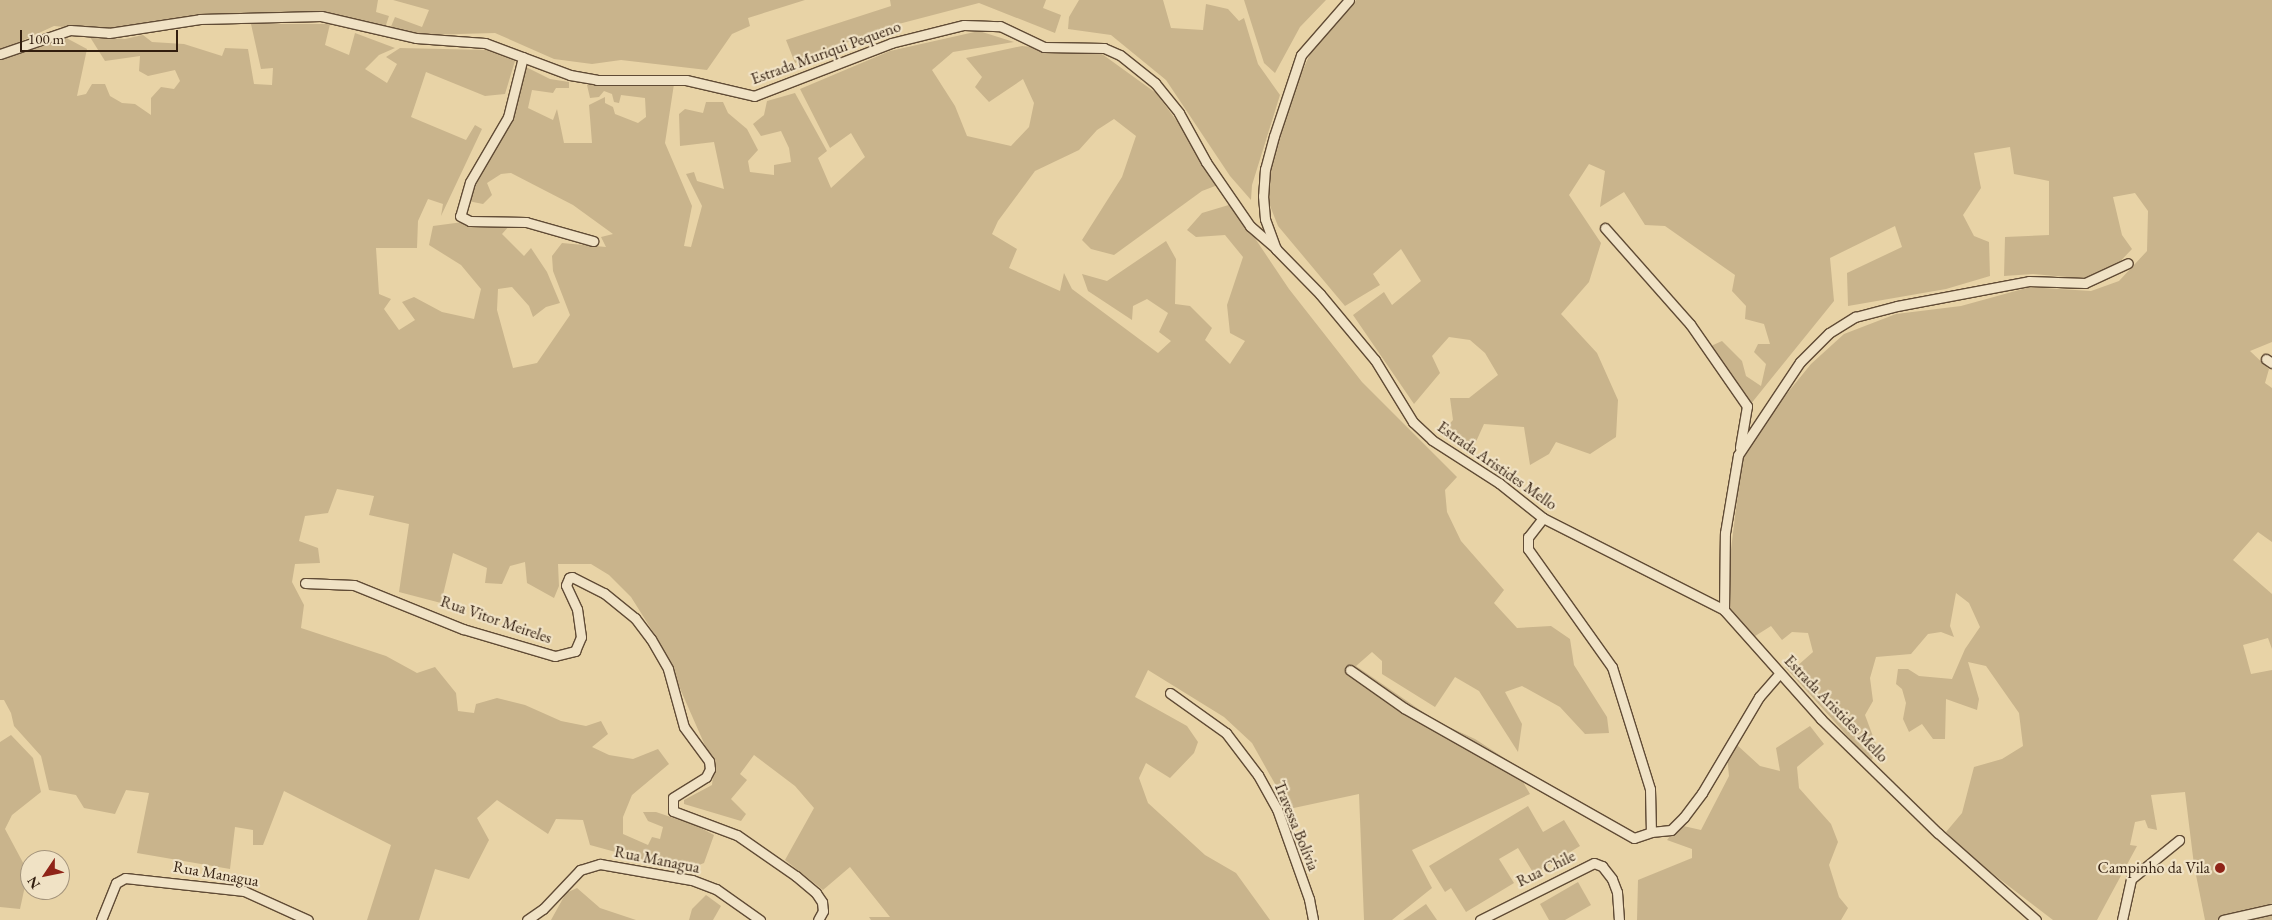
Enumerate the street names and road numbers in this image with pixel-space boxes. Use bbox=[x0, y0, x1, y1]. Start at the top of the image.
street label: Estrada Muriqui Pequeno bbox=[748, 17, 904, 89]
street label: Estrada Aristides Mello bbox=[1433, 417, 1561, 515]
street label: Rua Vitor Meireles bbox=[438, 592, 554, 648]
street label: Estrada Aristides Mello bbox=[1780, 651, 1892, 767]
street label: Travessa Bolívia bbox=[1269, 778, 1323, 874]
street label: Rua Managua bbox=[613, 842, 701, 878]
street label: Rua Chile bbox=[1513, 847, 1579, 891]
street label: Rua Managua bbox=[172, 857, 260, 891]

